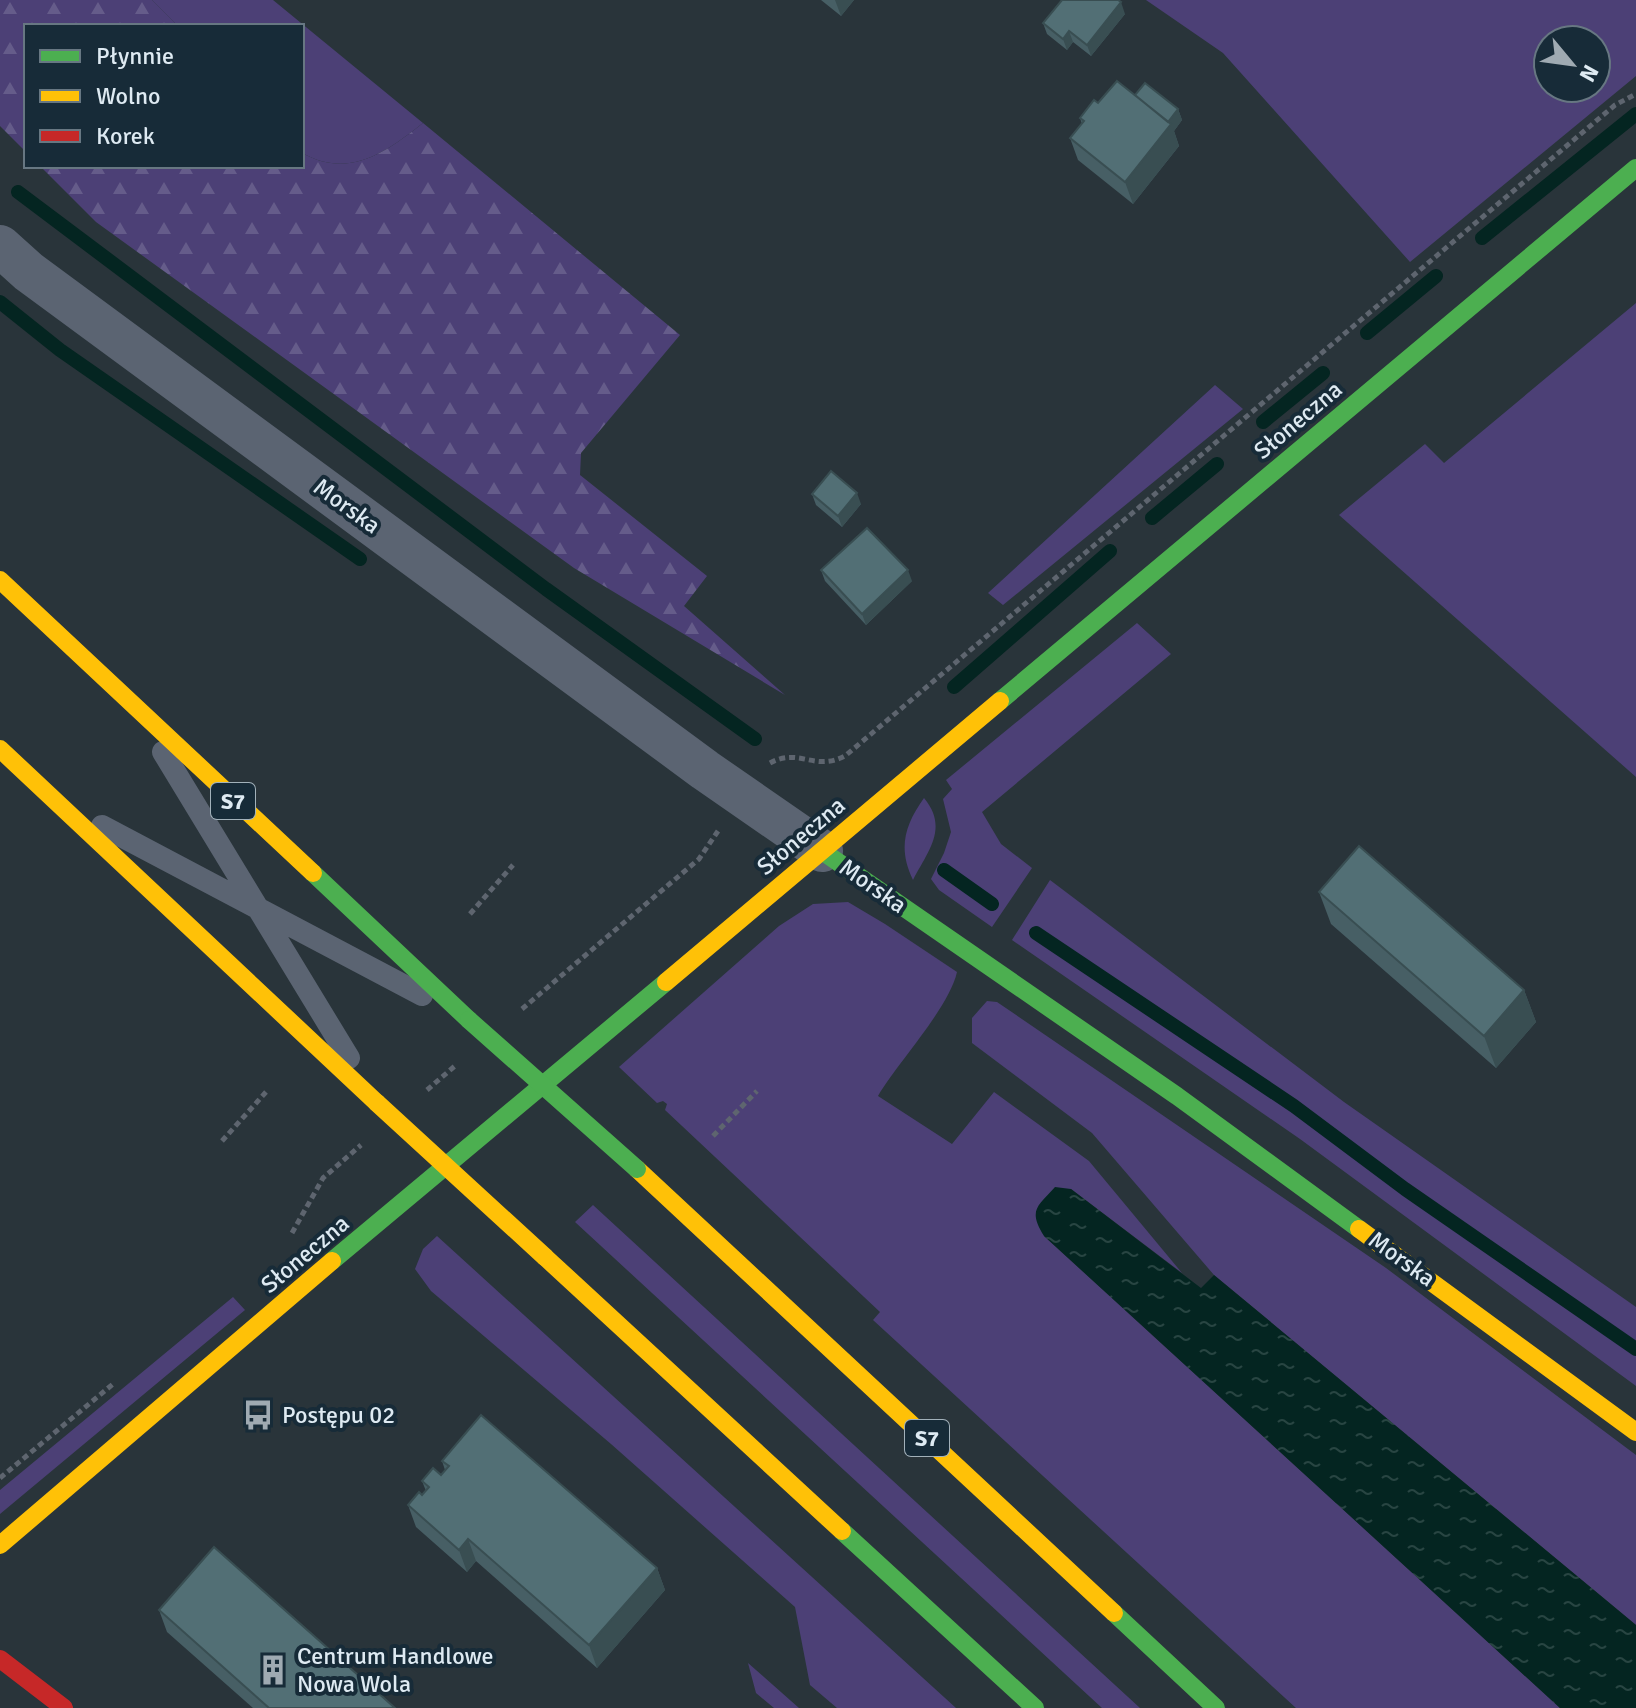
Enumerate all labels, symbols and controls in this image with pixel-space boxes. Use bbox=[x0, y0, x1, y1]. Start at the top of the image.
legend bbox=[24, 24, 304, 168]
north arrow bbox=[1532, 24, 1612, 104]
text: Płynnie bbox=[96, 41, 174, 71]
text: N bbox=[1574, 60, 1605, 87]
text: Wolno bbox=[96, 81, 161, 111]
text: Korek bbox=[96, 121, 155, 151]
street label: Słoneczna bbox=[1248, 374, 1348, 466]
street label: Morska bbox=[308, 472, 386, 540]
road number: S7 bbox=[211, 783, 255, 819]
street label: Słoneczna bbox=[751, 790, 851, 882]
street label: Morska bbox=[834, 852, 912, 920]
street label: Słoneczna bbox=[255, 1208, 355, 1300]
street label: Morska bbox=[1363, 1225, 1441, 1293]
bus stop icon: Postępu 02 bbox=[241, 1398, 275, 1432]
place label: Postępu 02 bbox=[282, 1400, 395, 1430]
road number: S7 bbox=[905, 1420, 949, 1456]
place label: Centrum Handlowe Nowa Wola bbox=[297, 1641, 493, 1699]
building icon: Centrum Handlowe Nowa Wola bbox=[256, 1653, 290, 1687]

